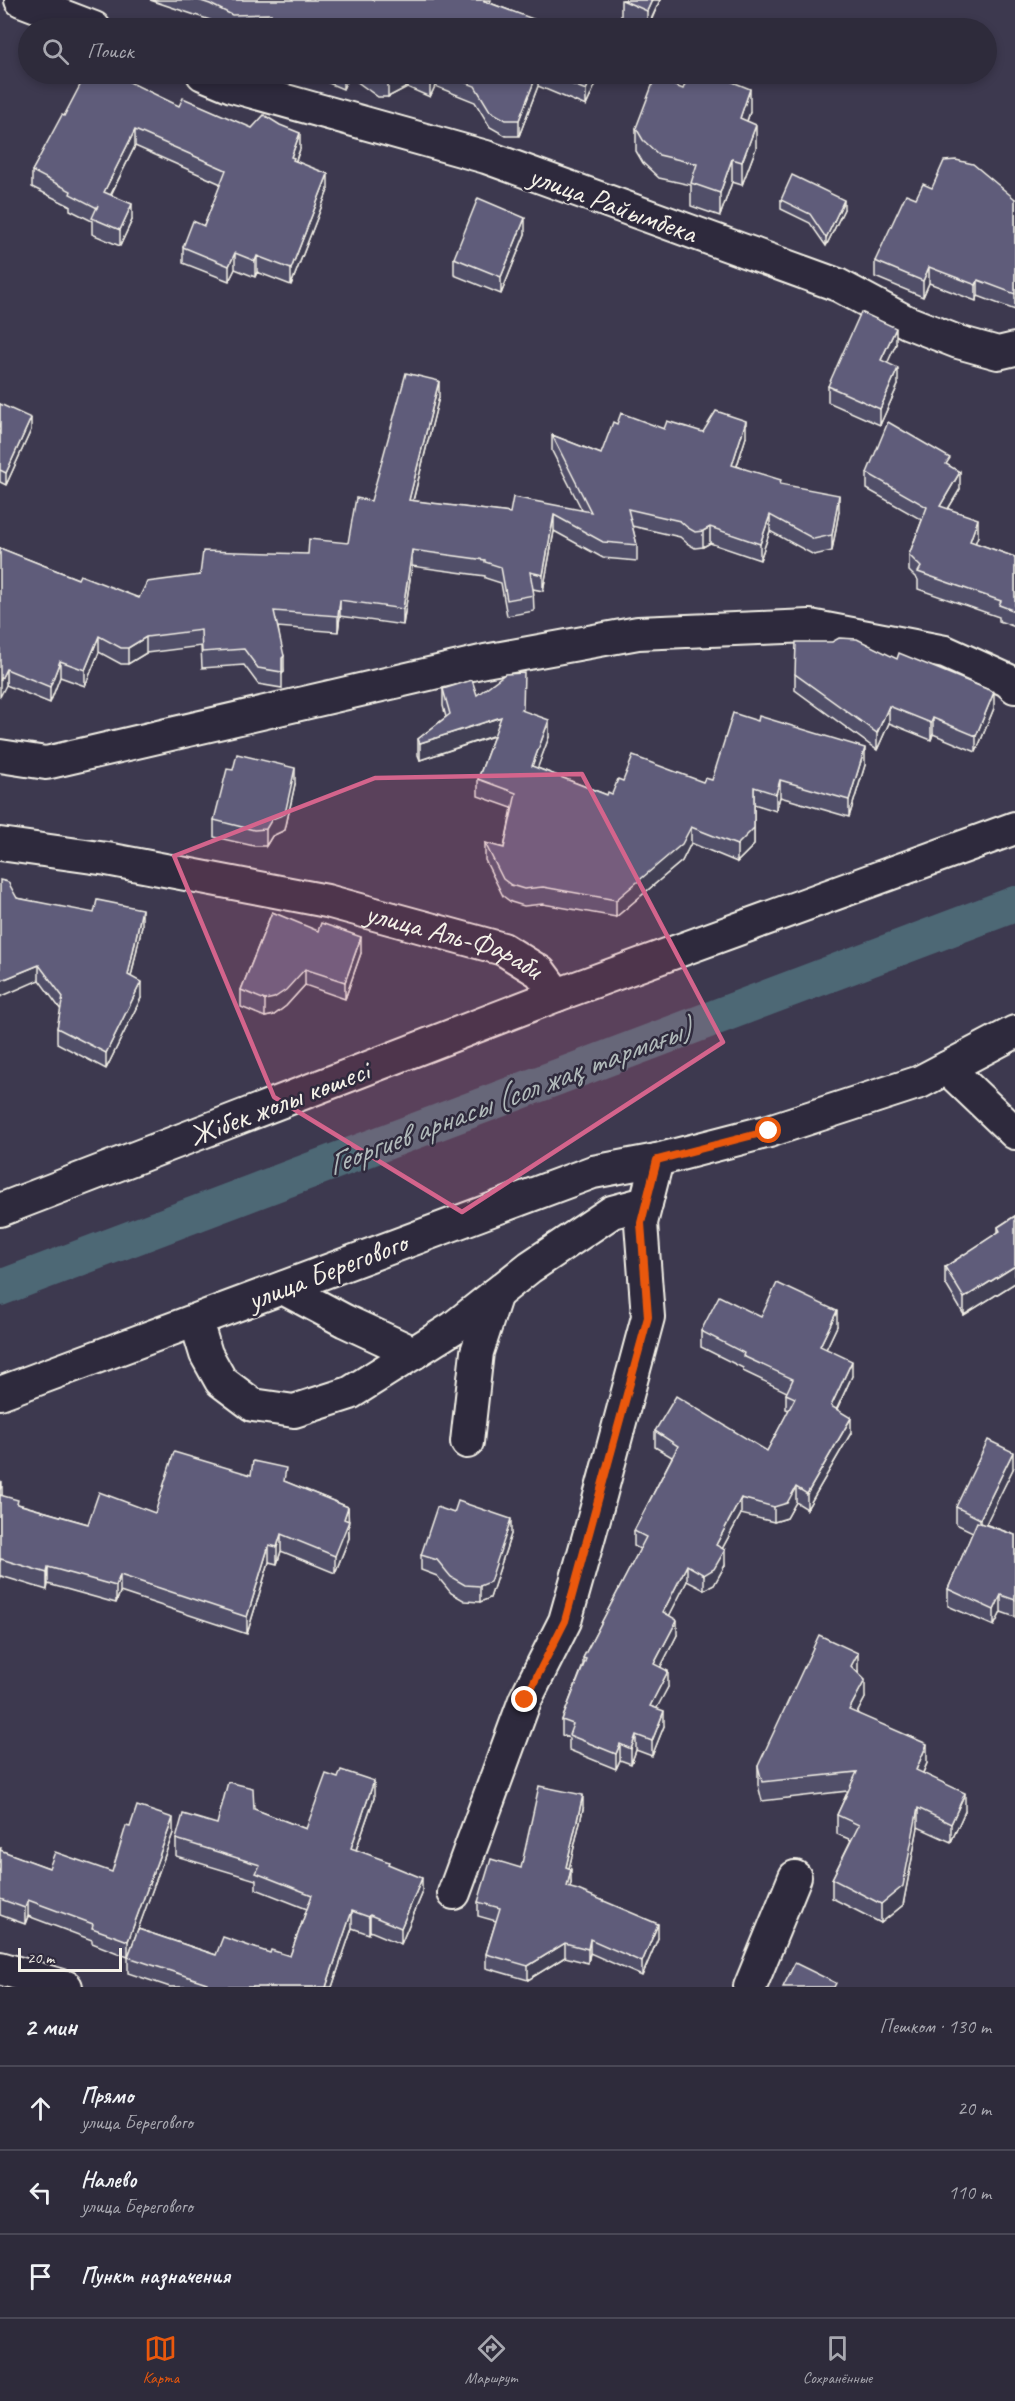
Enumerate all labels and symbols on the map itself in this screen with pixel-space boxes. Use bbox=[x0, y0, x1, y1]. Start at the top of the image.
street label: улица Райымбека bbox=[522, 155, 704, 253]
street label: улица Аль-Фараби bbox=[360, 893, 551, 989]
water label: Георгиев арнасы (сол жақ тармағы) bbox=[321, 1006, 702, 1185]
street label: Жібек жолы көшесі bbox=[183, 1050, 378, 1155]
route start bbox=[755, 1117, 781, 1143]
street label: улица Берегового bbox=[240, 1222, 415, 1319]
route end bbox=[511, 1686, 537, 1712]
scale bar bbox=[18, 1945, 122, 1972]

